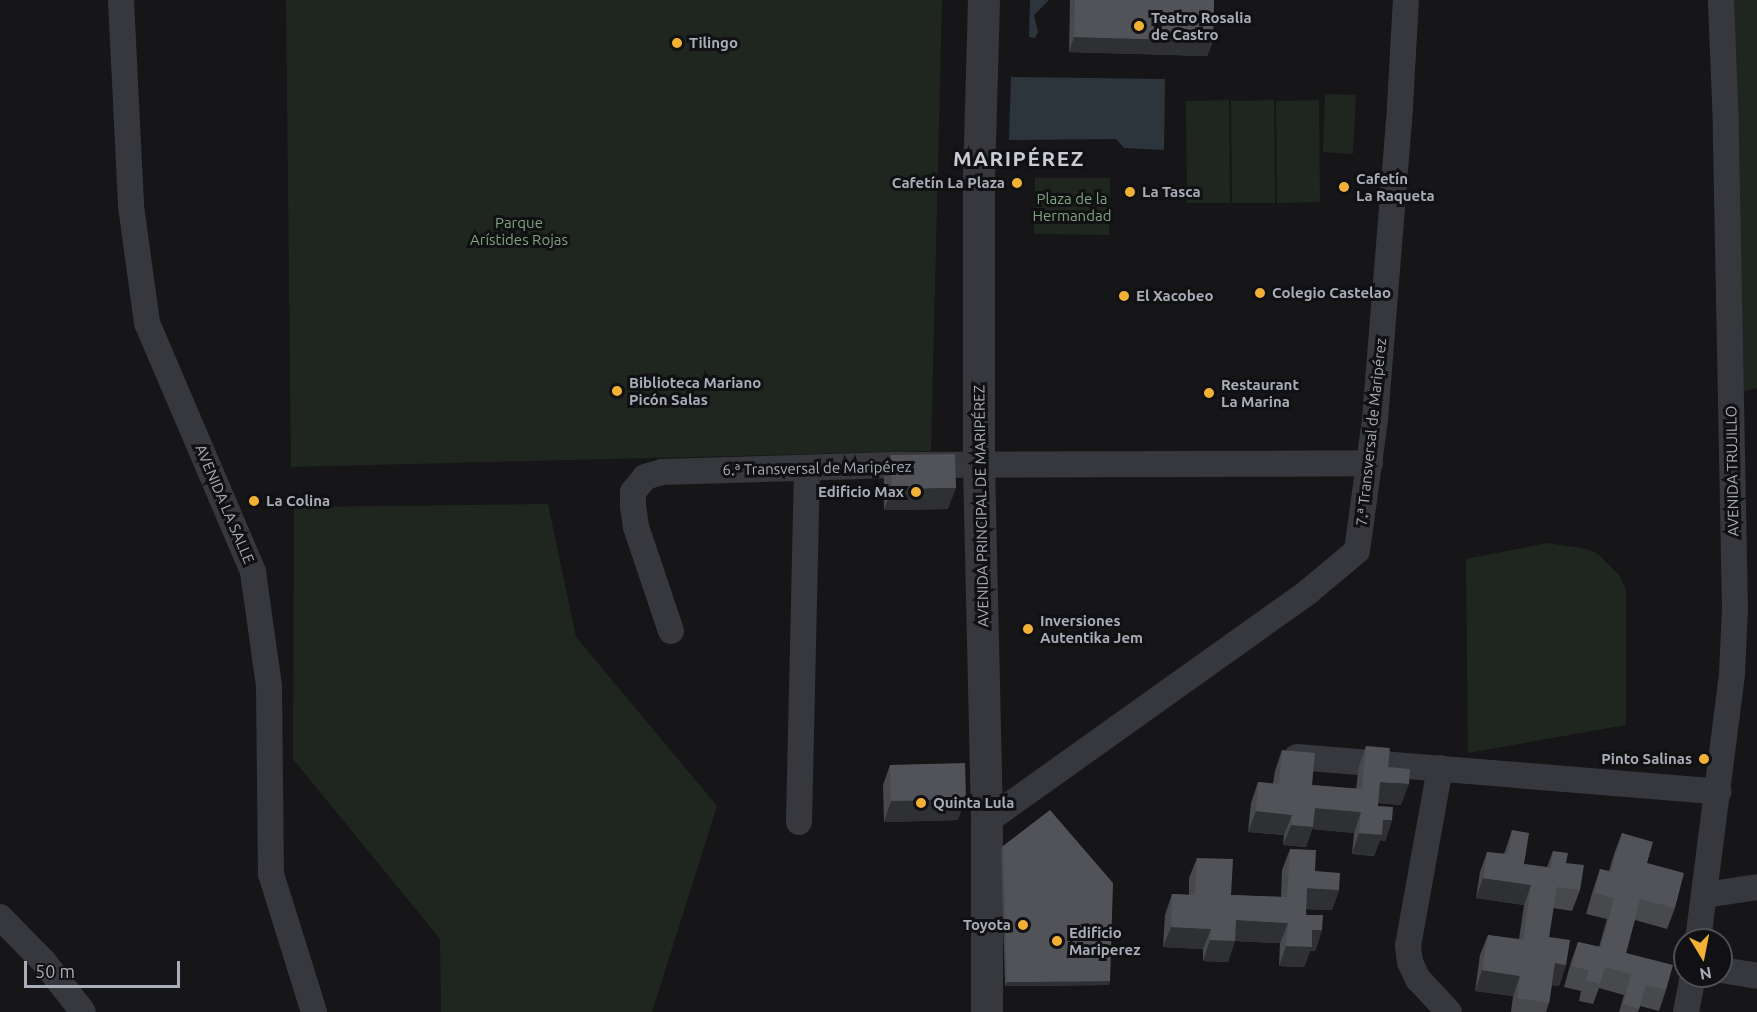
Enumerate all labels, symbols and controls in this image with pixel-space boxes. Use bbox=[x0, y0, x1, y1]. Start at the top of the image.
place label: Teatro Rosalia de Castro bbox=[1151, 8, 1252, 43]
marker: Teatro Rosalia de Castro bbox=[1132, 19, 1146, 33]
place label: Tilingo bbox=[689, 34, 738, 52]
marker: Tilingo bbox=[670, 36, 684, 50]
district label: MARIPÉREZ bbox=[953, 145, 1085, 171]
place label: Cafetín La Raqueta bbox=[1356, 169, 1435, 204]
place label: Cafetín La Plaza bbox=[892, 174, 1005, 192]
marker: Cafetín La Plaza bbox=[1010, 176, 1024, 190]
marker: Cafetín La Raqueta bbox=[1337, 180, 1351, 194]
place label: La Tasca bbox=[1142, 183, 1201, 201]
marker: La Tasca bbox=[1123, 185, 1137, 199]
park label: Plaza de la Hermandad bbox=[1033, 189, 1111, 224]
park label: Parque Arístides Rojas bbox=[470, 213, 568, 248]
place label: Colegio Castelao bbox=[1272, 284, 1391, 302]
marker: Colegio Castelao bbox=[1253, 286, 1267, 300]
place label: El Xacobeo bbox=[1136, 287, 1213, 305]
marker: El Xacobeo bbox=[1117, 289, 1131, 303]
street label: 7.ª Transversal de Maripérez bbox=[1352, 337, 1390, 527]
place label: Biblioteca Mariano Picón Salas bbox=[629, 373, 761, 408]
place label: Restaurant La Marina bbox=[1221, 375, 1299, 410]
marker: Biblioteca Mariano Picón Salas bbox=[610, 384, 624, 398]
street label: AVENIDA PRINCIPAL DE MARIPÉREZ bbox=[970, 385, 992, 627]
marker: Restaurant La Marina bbox=[1202, 386, 1216, 400]
street label: AVENIDA TRUJILLO bbox=[1722, 406, 1742, 536]
street label: AVENIDA LA SALLE bbox=[192, 442, 258, 566]
street label: 6.ª Transversal de Maripérez bbox=[722, 457, 912, 479]
place label: Edificio Max bbox=[818, 483, 904, 501]
marker: Edificio Max bbox=[909, 485, 923, 499]
place label: La Colina bbox=[266, 492, 330, 510]
marker: La Colina bbox=[247, 494, 261, 508]
place label: Inversiones Autentika Jem bbox=[1040, 611, 1143, 646]
marker: Inversiones Autentika Jem bbox=[1021, 622, 1035, 636]
place label: Pinto Salinas bbox=[1601, 750, 1692, 768]
marker: Pinto Salinas bbox=[1697, 752, 1711, 766]
place label: Quinta Lula bbox=[933, 794, 1014, 812]
marker: Quinta Lula bbox=[914, 796, 928, 810]
place label: Toyota bbox=[963, 916, 1011, 934]
marker: Toyota bbox=[1016, 918, 1030, 932]
place label: Edificio Mariperez bbox=[1069, 923, 1140, 958]
north arrow bbox=[1673, 928, 1733, 988]
marker: Edificio Mariperez bbox=[1050, 934, 1064, 948]
scale bar bbox=[27, 949, 183, 987]
text: 50 m bbox=[35, 961, 75, 981]
text: N bbox=[1698, 964, 1713, 984]

